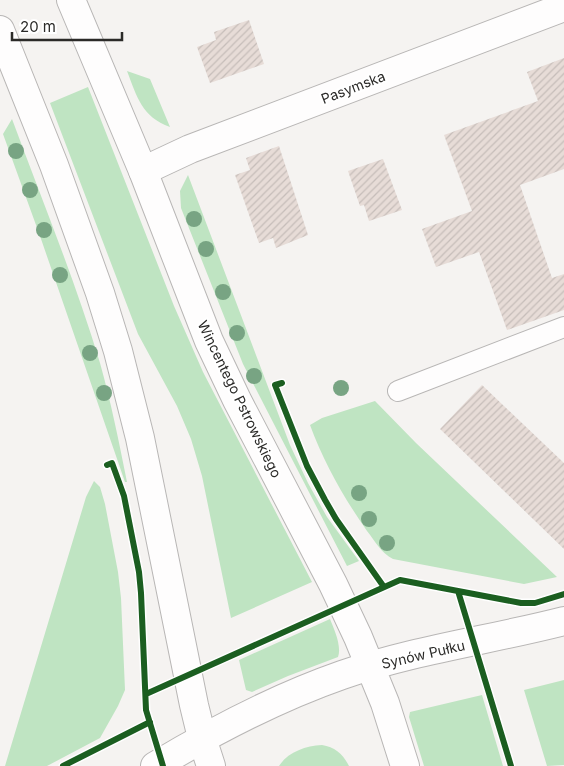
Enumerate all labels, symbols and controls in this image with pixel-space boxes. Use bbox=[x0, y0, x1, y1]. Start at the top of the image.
scale bar bbox=[12, 10, 122, 42]
text: 20 m bbox=[20, 17, 56, 36]
street label: Pasymska bbox=[319, 67, 387, 107]
street label: Wincentego Pstrowskiego bbox=[195, 318, 285, 480]
street label: Synów Pułku bbox=[380, 636, 466, 672]

